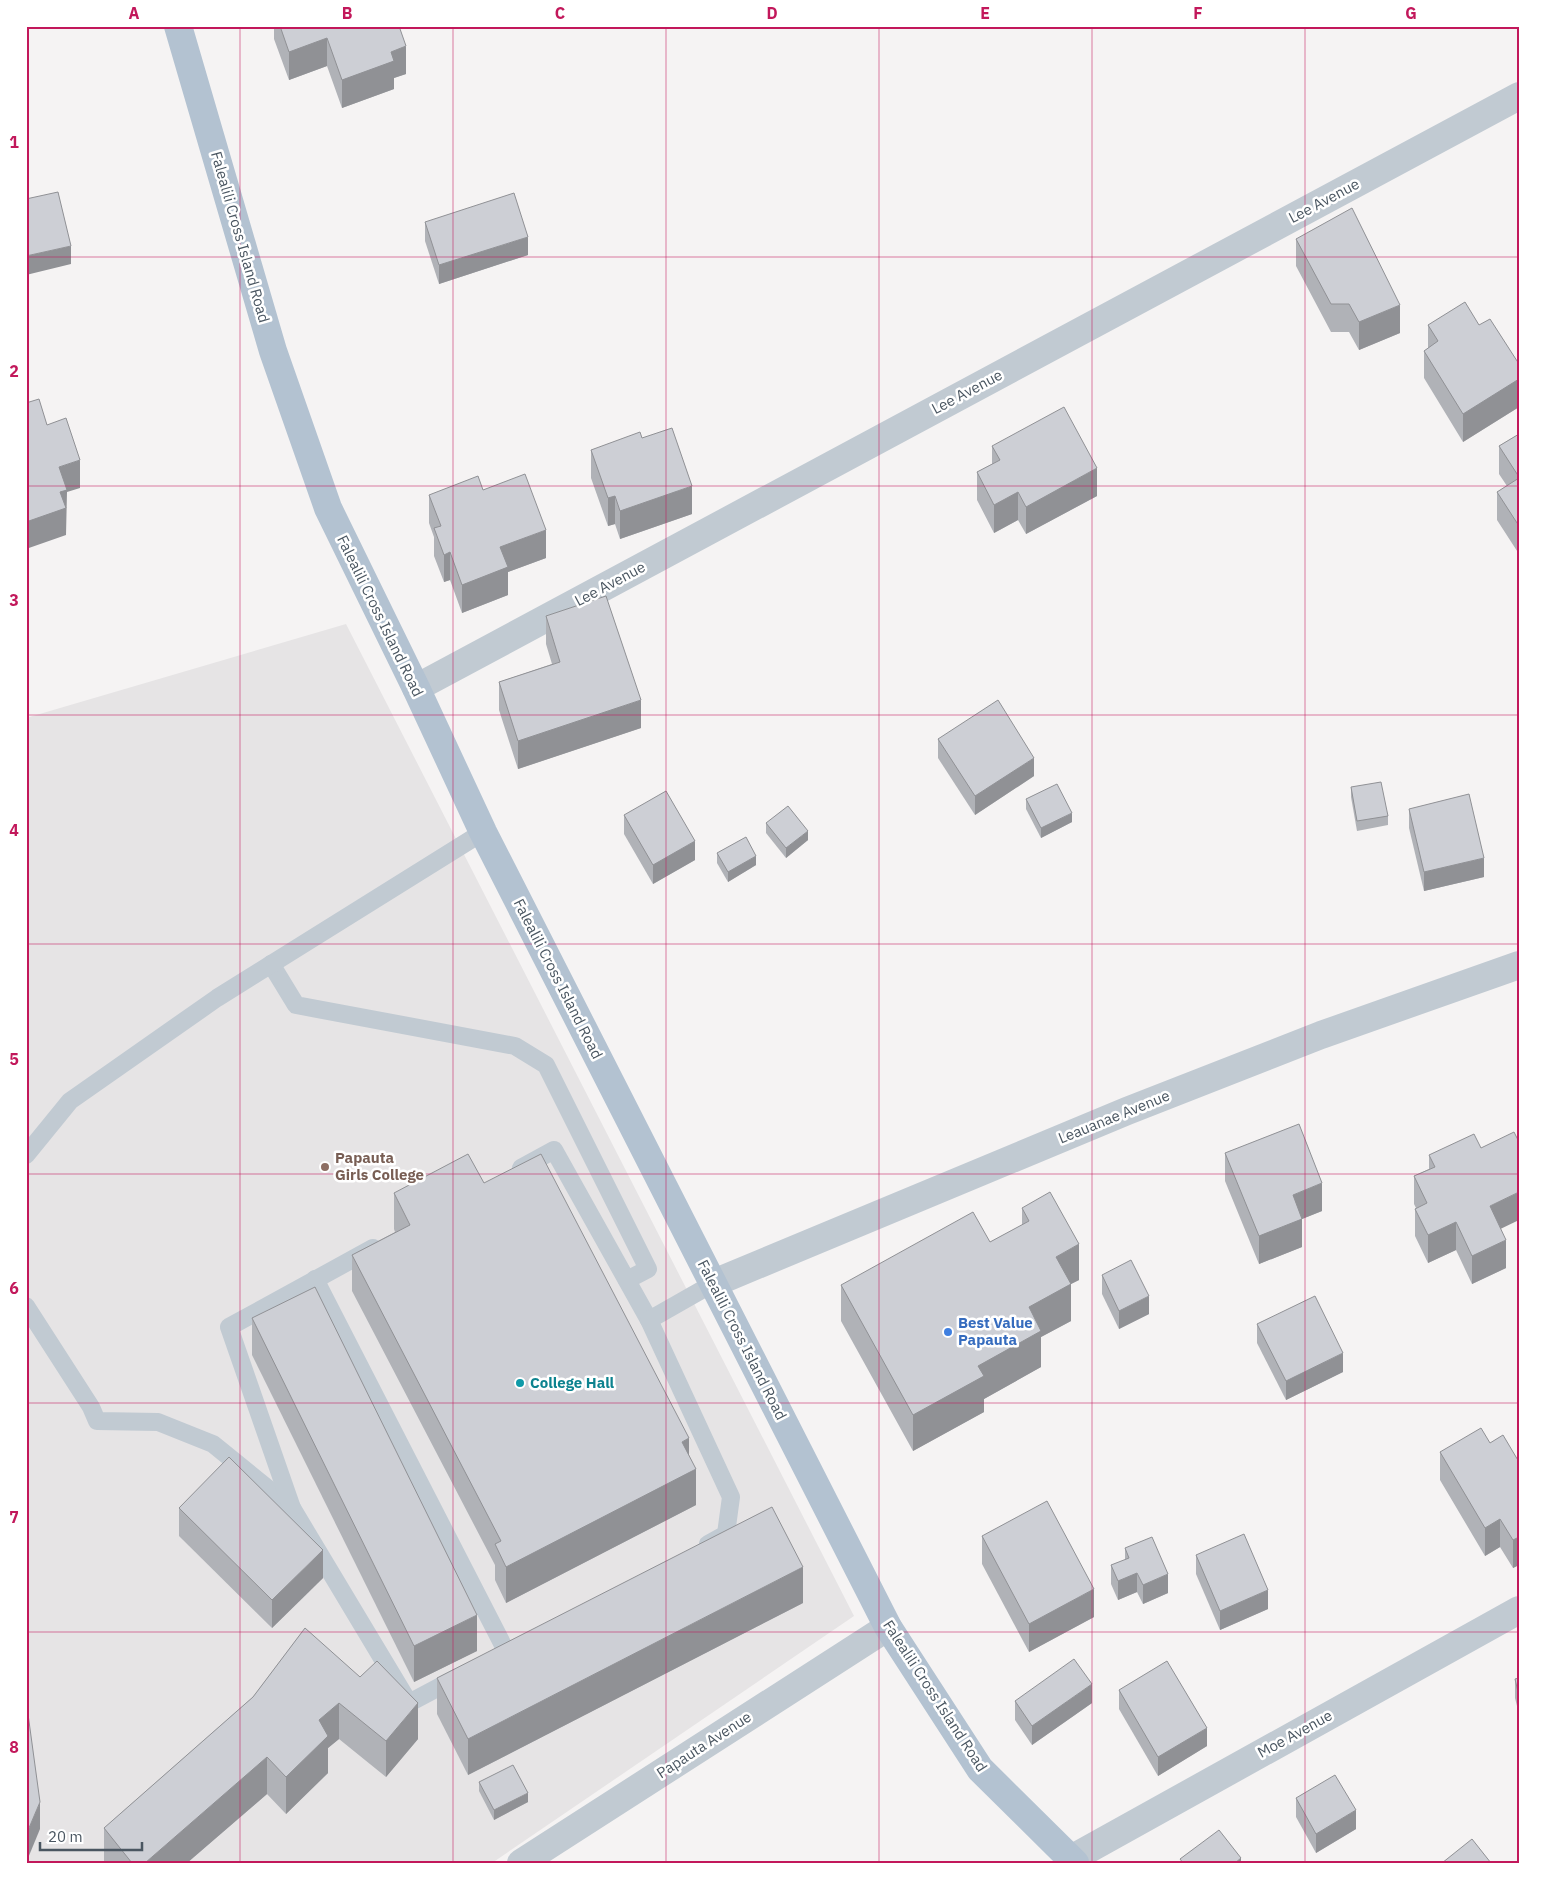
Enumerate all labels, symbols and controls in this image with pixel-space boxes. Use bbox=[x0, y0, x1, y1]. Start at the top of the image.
text: A bbox=[129, 3, 140, 23]
text: B bbox=[342, 3, 353, 23]
text: C bbox=[555, 3, 565, 23]
text: D bbox=[766, 3, 778, 23]
text: E bbox=[980, 3, 990, 23]
text: F bbox=[1193, 3, 1203, 23]
text: G bbox=[1405, 3, 1417, 23]
text: 1 bbox=[9, 132, 19, 152]
street label: Falealili Cross Island Road bbox=[207, 149, 274, 325]
street label: Lee Avenue bbox=[1285, 174, 1362, 227]
text: 2 bbox=[9, 361, 19, 381]
street label: Lee Avenue bbox=[928, 365, 1005, 418]
street label: Falealili Cross Island Road bbox=[333, 532, 428, 700]
street label: Lee Avenue bbox=[571, 557, 648, 610]
text: 3 bbox=[9, 590, 19, 610]
text: 4 bbox=[9, 820, 19, 840]
street label: Falealili Cross Island Road bbox=[510, 896, 607, 1062]
text: 5 bbox=[9, 1049, 19, 1069]
street label: Leauanae Avenue bbox=[1055, 1086, 1172, 1148]
place label: Papauta Girls College bbox=[335, 1148, 424, 1184]
marker: Papauta Girls College bbox=[319, 1161, 331, 1173]
street label: Falealili Cross Island Road bbox=[694, 1257, 791, 1423]
text: 6 bbox=[9, 1278, 19, 1298]
place label: Best Value Papauta bbox=[958, 1313, 1033, 1349]
marker: Best Value Papauta bbox=[942, 1326, 954, 1338]
place label: College Hall bbox=[530, 1373, 615, 1392]
marker: College Hall bbox=[514, 1377, 526, 1389]
text: 7 bbox=[9, 1507, 19, 1527]
street label: Falealili Cross Island Road bbox=[879, 1616, 992, 1775]
street label: Moe Avenue bbox=[1254, 1705, 1335, 1762]
street label: Papauta Avenue bbox=[653, 1707, 755, 1782]
text: 8 bbox=[9, 1737, 19, 1757]
scale bar bbox=[40, 1819, 142, 1851]
text: 20 m bbox=[48, 1827, 83, 1846]

